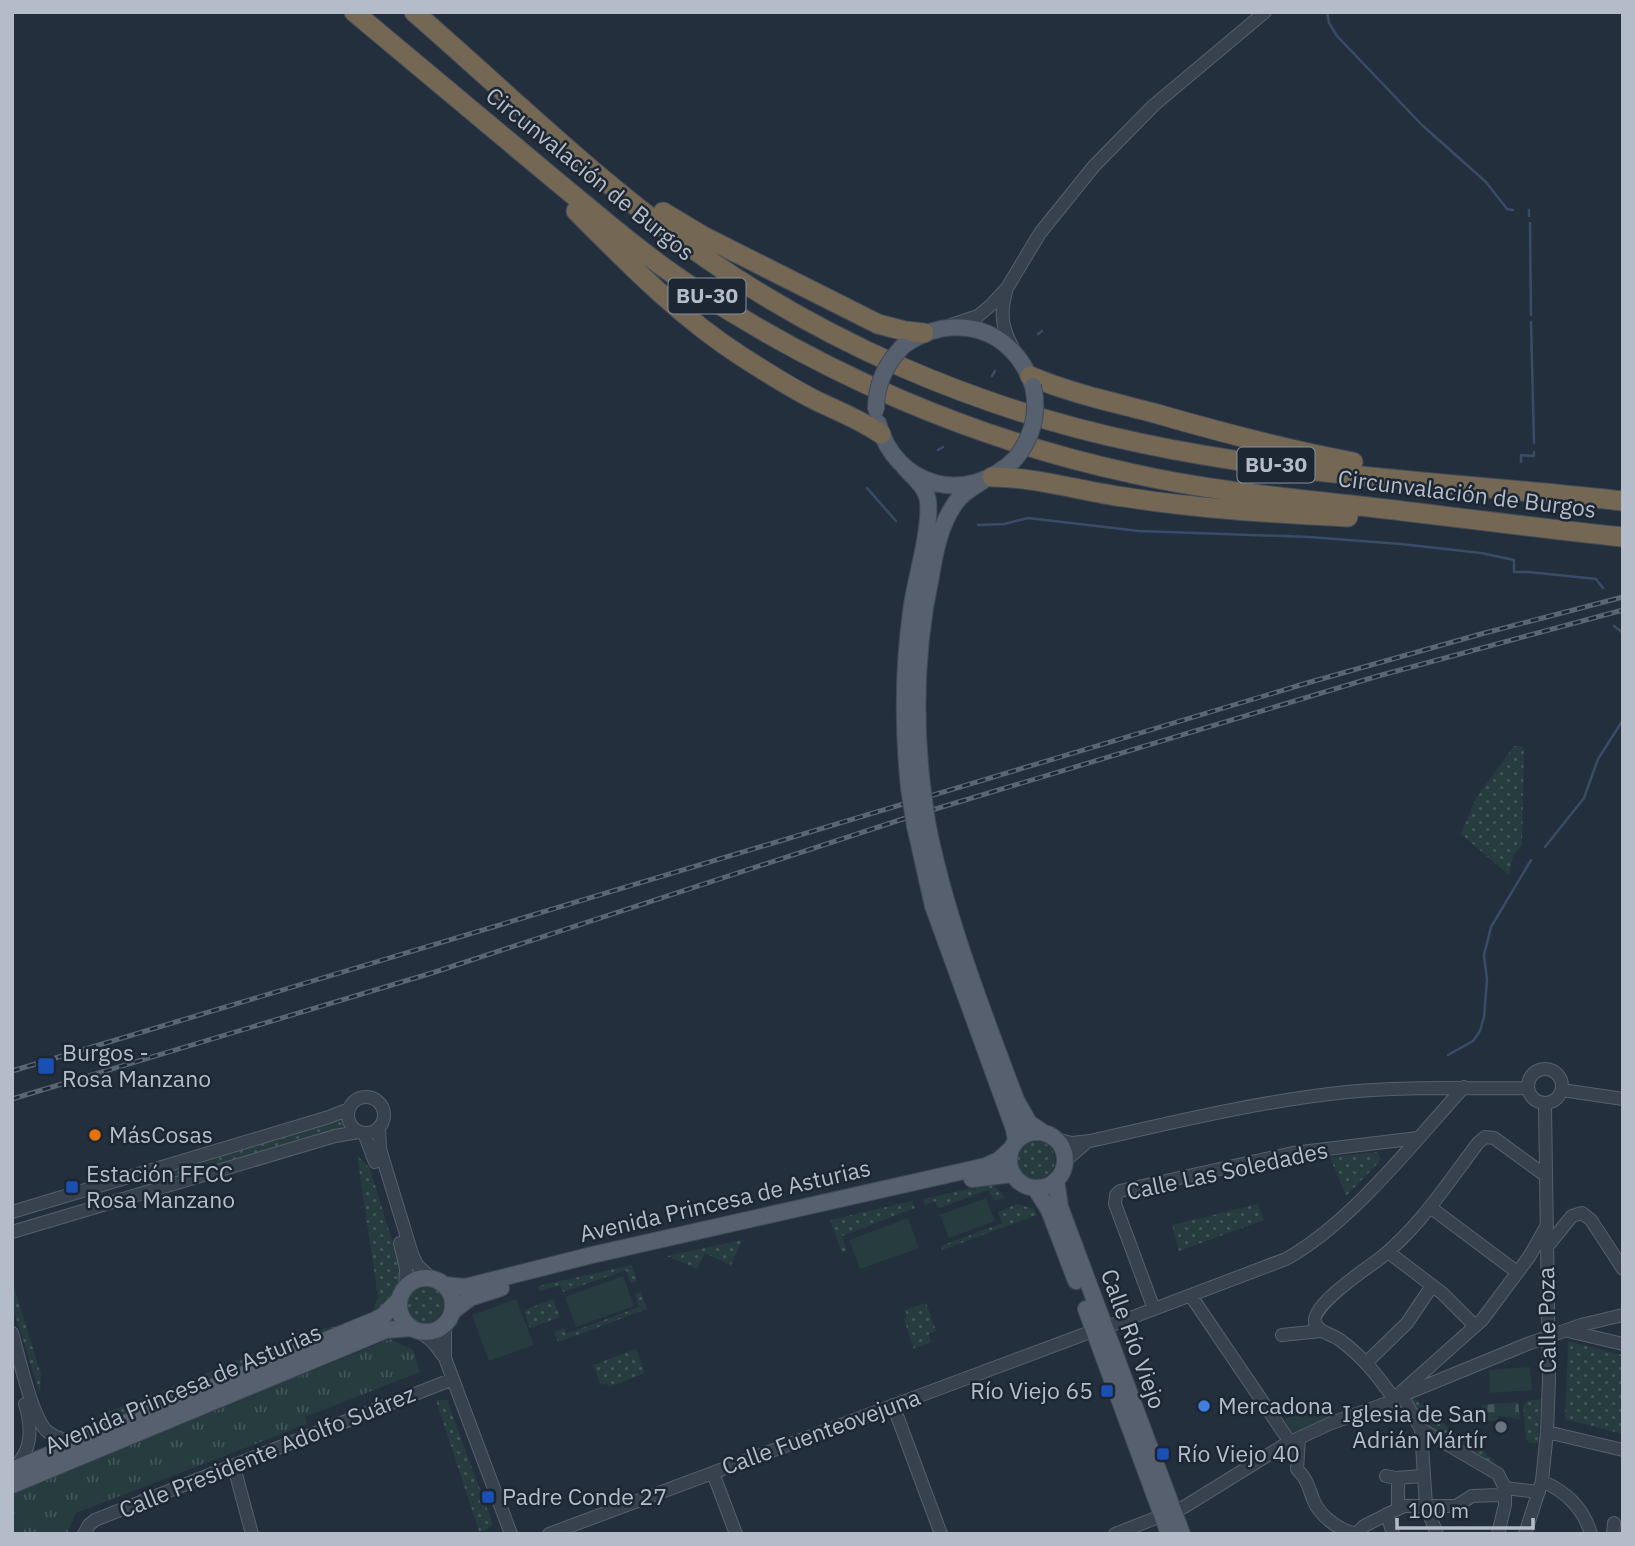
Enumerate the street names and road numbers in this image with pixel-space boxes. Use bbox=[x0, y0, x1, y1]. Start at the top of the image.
street label: Circunvalación de Burgos bbox=[480, 80, 701, 267]
road number: BU-30 bbox=[668, 278, 746, 314]
road number: BU-30 bbox=[1238, 448, 1314, 482]
street label: Circunvalación de Burgos bbox=[1336, 462, 1598, 524]
street label: Calle Las Soledades bbox=[1123, 1134, 1330, 1206]
street label: Avenida Princesa de Asturias bbox=[576, 1152, 873, 1248]
street label: Calle Río Viejo bbox=[1095, 1265, 1173, 1413]
street label: Calle Poza bbox=[1530, 1267, 1562, 1373]
street label: Avenida Princesa de Asturias bbox=[40, 1316, 326, 1460]
street label: Calle Presidente Adolfo Suárez bbox=[114, 1378, 419, 1524]
street label: Calle Fuenteovejuna bbox=[717, 1381, 924, 1481]

